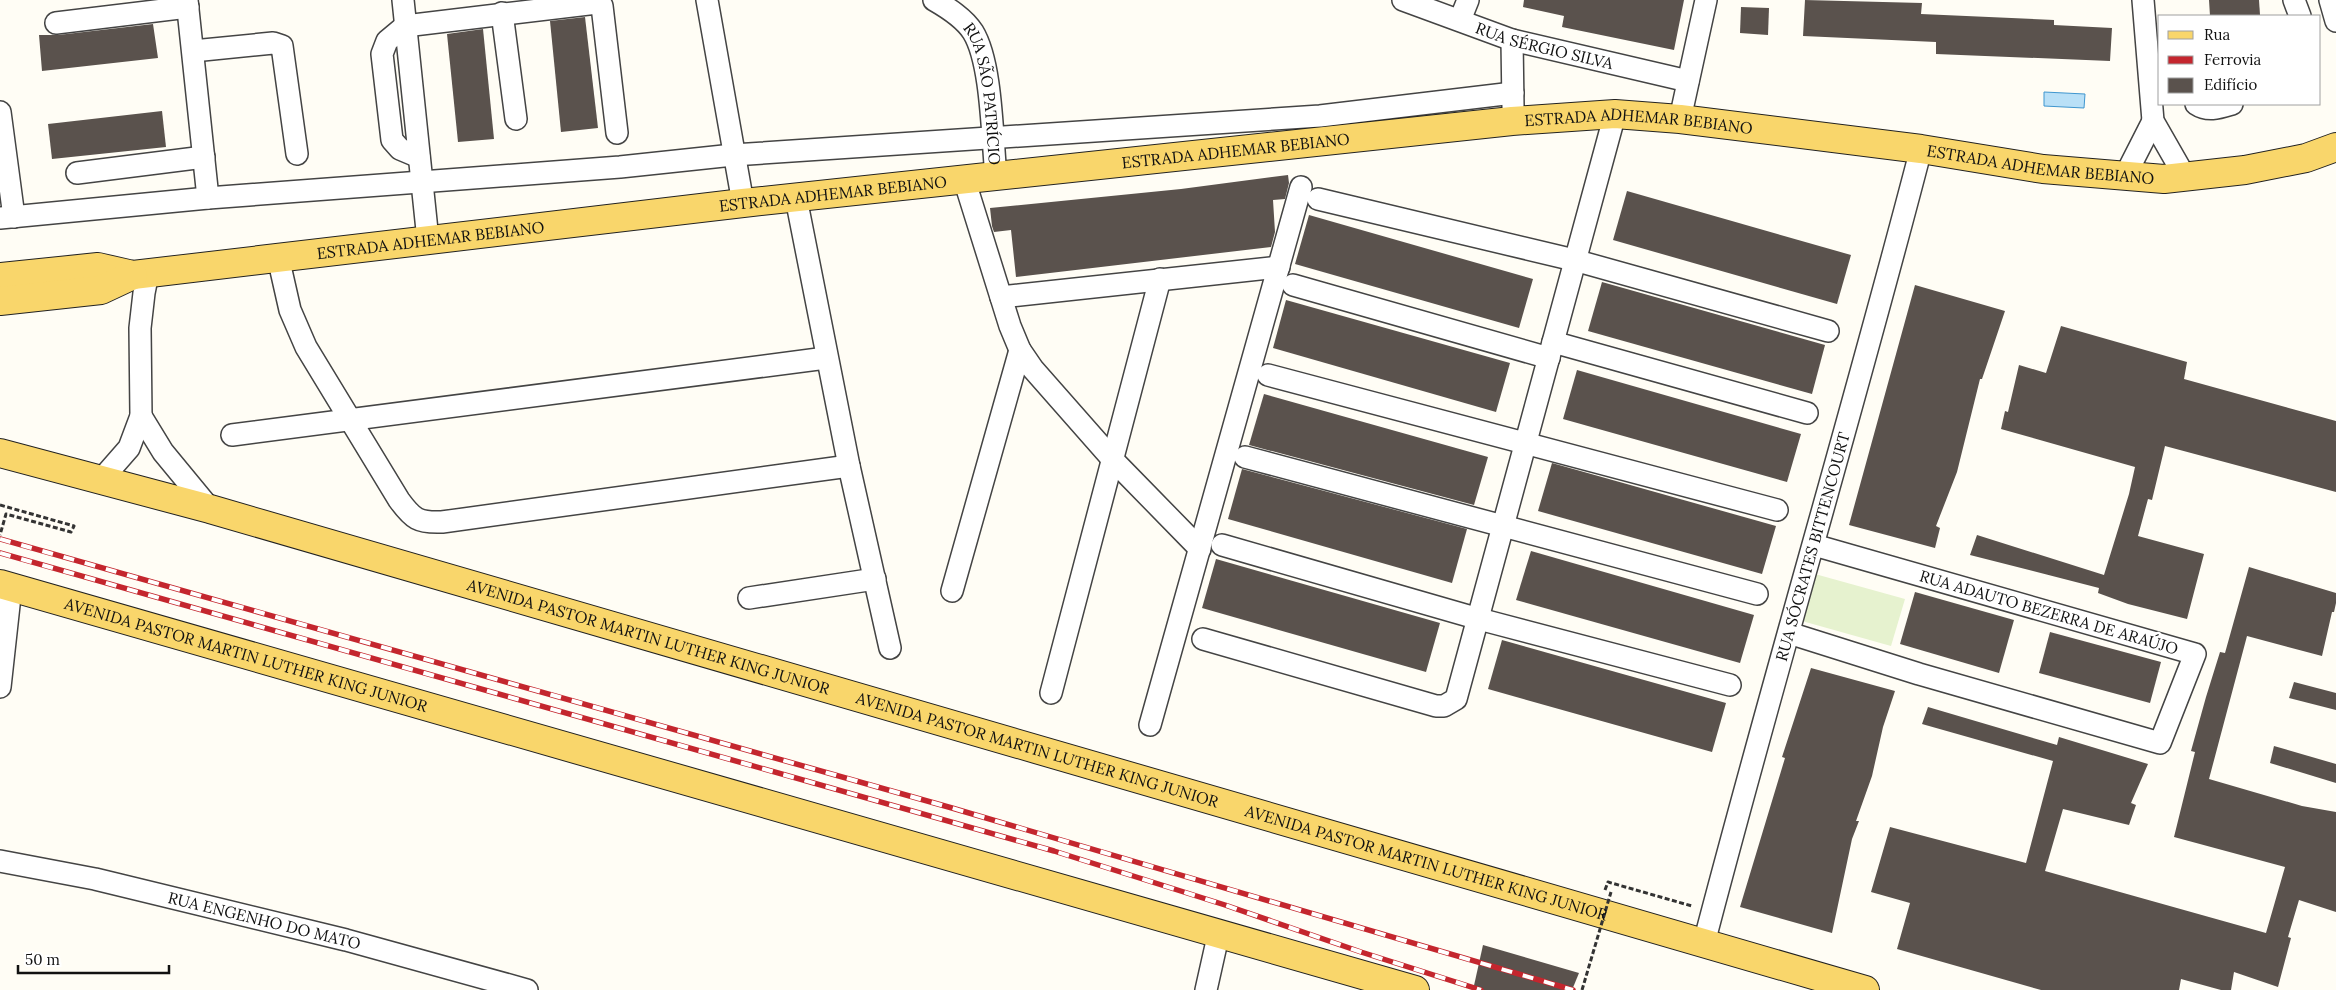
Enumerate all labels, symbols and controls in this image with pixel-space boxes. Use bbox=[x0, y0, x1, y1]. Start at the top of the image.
legend bbox=[2158, 15, 2321, 105]
street label: RUA SÃO PATRÍCIO bbox=[959, 18, 1005, 166]
street label: RUA SÉRGIO SILVA bbox=[1473, 18, 1616, 73]
text: Rua bbox=[2204, 25, 2230, 44]
text: Ferrovia bbox=[2204, 50, 2262, 69]
text: Edifício bbox=[2204, 75, 2257, 94]
street label: ESTRADA ADHEMAR BEBIANO bbox=[1524, 104, 1754, 138]
street label: ESTRADA ADHEMAR BEBIANO bbox=[1121, 128, 1351, 173]
street label: ESTRADA ADHEMAR BEBIANO bbox=[1925, 140, 2155, 188]
street label: ESTRADA ADHEMAR BEBIANO bbox=[718, 171, 948, 216]
street label: ESTRADA ADHEMAR BEBIANO bbox=[316, 217, 545, 263]
street label: RUA SÓCRATES BITTENCOURT bbox=[1771, 430, 1854, 663]
street label: RUA ADAUTO BEZERRA DE ARAÚJO bbox=[1917, 565, 2181, 659]
street label: AVENIDA PASTOR MARTIN LUTHER KING JUNIOR bbox=[464, 574, 833, 699]
street label: AVENIDA PASTOR MARTIN LUTHER KING JUNIOR bbox=[61, 593, 431, 716]
street label: AVENIDA PASTOR MARTIN LUTHER KING JUNIOR bbox=[853, 687, 1222, 812]
street label: AVENIDA PASTOR MARTIN LUTHER KING JUNIOR bbox=[1242, 800, 1611, 925]
street label: RUA ENGENHO DO MATO bbox=[166, 887, 363, 954]
scale bar bbox=[18, 942, 169, 974]
text: 50 m bbox=[25, 950, 60, 969]

